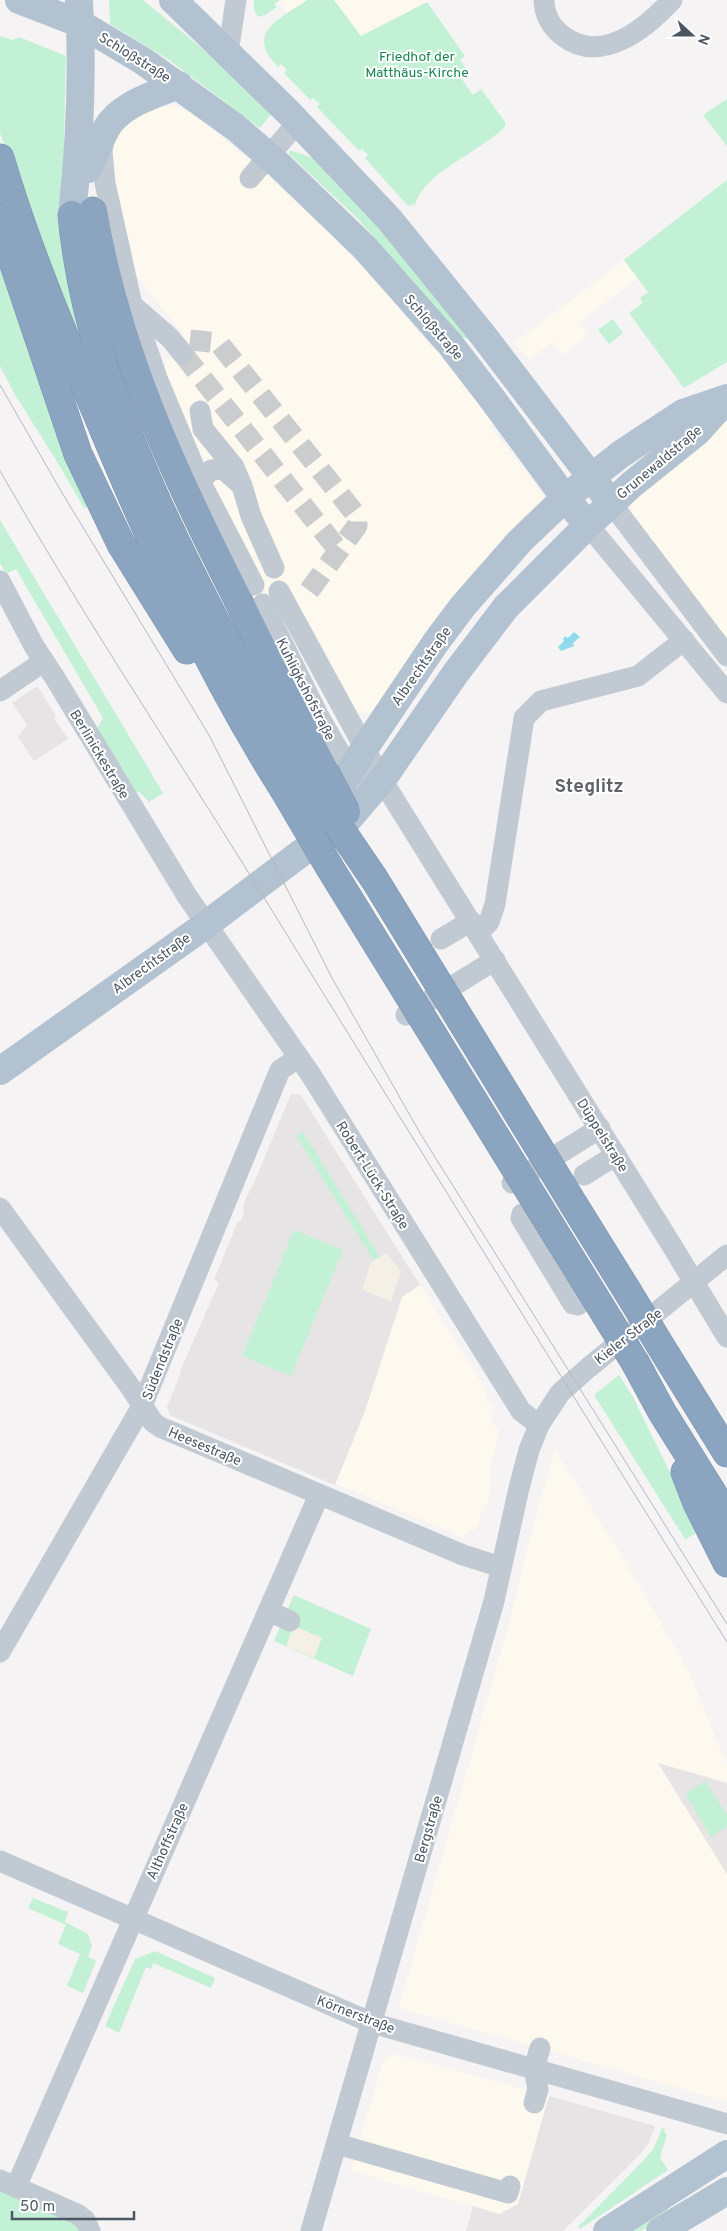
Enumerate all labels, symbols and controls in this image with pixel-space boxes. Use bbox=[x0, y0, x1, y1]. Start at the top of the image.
north arrow bbox=[667, 10, 717, 60]
street label: Schloßstraße bbox=[95, 30, 173, 87]
text: N bbox=[693, 31, 712, 47]
park label: Friedhof der Matthäus-Kirche bbox=[365, 49, 469, 82]
street label: Schloßstraße bbox=[400, 292, 466, 364]
street label: Grunewaldstraße bbox=[614, 423, 706, 504]
street label: Albrechtstraße bbox=[389, 624, 456, 710]
street label: Kuhligkshofstraße bbox=[271, 636, 338, 744]
street label: Berlinickestraße bbox=[65, 707, 132, 803]
district label: Steglitz bbox=[554, 775, 624, 799]
street label: Albrechtstraße bbox=[109, 930, 194, 998]
street label: Düppelstraße bbox=[572, 1096, 631, 1176]
street label: Robert-Lück-Straße bbox=[332, 1119, 412, 1233]
street label: Kieler Straße bbox=[592, 1305, 666, 1369]
street label: Südendstraße bbox=[139, 1316, 188, 1403]
street label: Heesestraße bbox=[165, 1424, 244, 1470]
street label: Bergstraße bbox=[412, 1794, 447, 1865]
street label: Althoffstraße bbox=[144, 1800, 193, 1883]
street label: Körnerstraße bbox=[314, 1993, 397, 2038]
scale bar bbox=[12, 2188, 135, 2220]
text: 50 m bbox=[20, 2198, 55, 2217]

